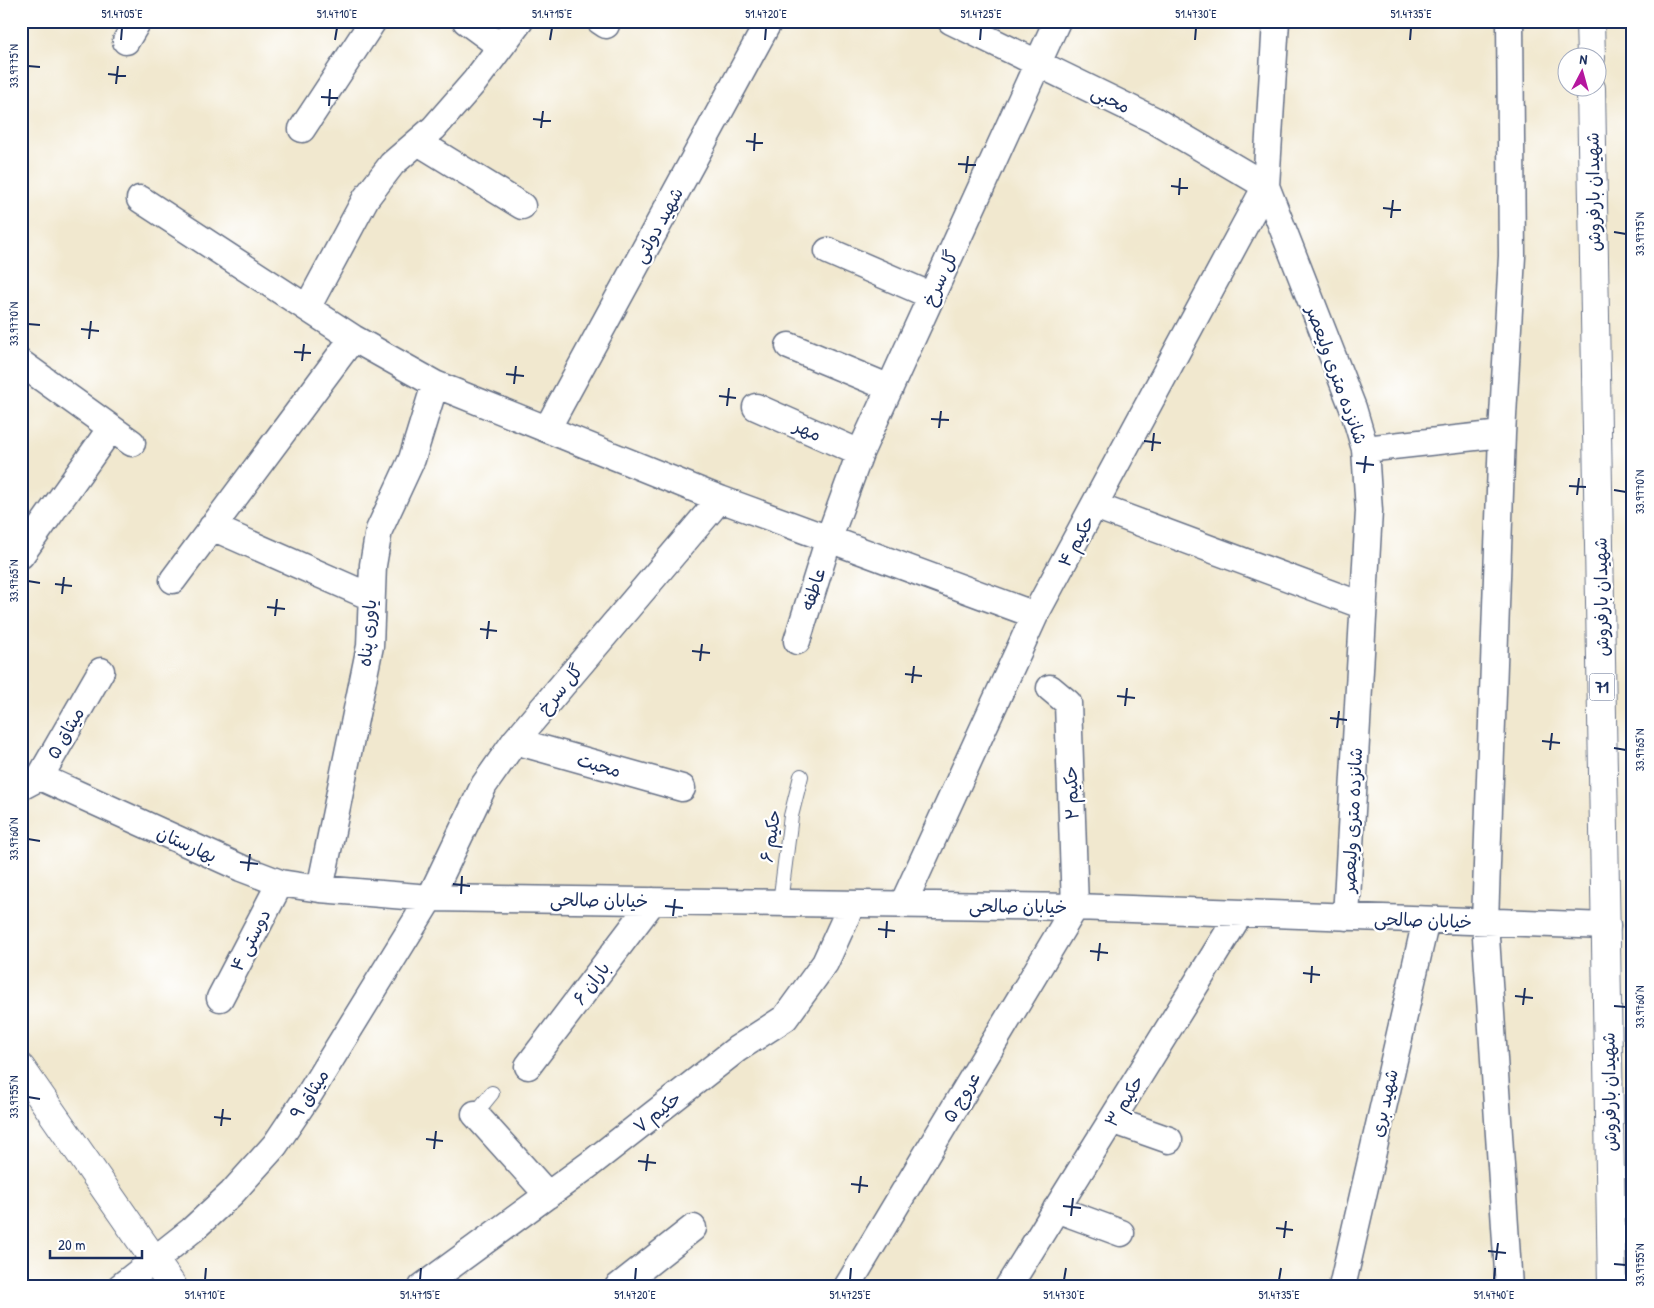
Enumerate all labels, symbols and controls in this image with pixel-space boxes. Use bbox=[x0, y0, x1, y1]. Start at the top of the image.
text: 51.4705°E bbox=[102, 5, 143, 22]
text: 51.4710°E bbox=[317, 5, 358, 22]
text: 51.4715°E bbox=[532, 5, 573, 22]
text: 51.4720°E bbox=[745, 5, 787, 22]
text: 51.4725°E bbox=[960, 5, 1002, 22]
text: 51.4730°E bbox=[1175, 5, 1217, 22]
text: 51.4735°E bbox=[1391, 5, 1432, 22]
text: 33.9775°N bbox=[5, 44, 22, 88]
north arrow bbox=[1556, 48, 1606, 98]
text: N bbox=[1579, 49, 1589, 68]
street label: محبی bbox=[1087, 79, 1135, 119]
street label: شهیدان بارفروش bbox=[1579, 132, 1607, 252]
street label: شهید دولتی bbox=[627, 183, 689, 267]
text: 33.9775°N bbox=[1631, 212, 1648, 256]
street label: گل سرخ bbox=[916, 246, 964, 310]
street label: شانزده متری ولیعصر bbox=[1300, 301, 1374, 448]
text: 33.9770°N bbox=[5, 302, 22, 346]
street label: مهر bbox=[789, 412, 826, 447]
text: 33.9770°N bbox=[1631, 470, 1648, 514]
street label: حکیم ۴ bbox=[1052, 511, 1102, 572]
street label: شهیدان بارفروش bbox=[1587, 537, 1615, 657]
text: 33.9765°N bbox=[5, 560, 22, 602]
street label: عاطفه bbox=[794, 565, 832, 613]
street label: یاوری پناه bbox=[352, 598, 382, 668]
street label: گل سرخ bbox=[531, 658, 589, 720]
road number: 71 bbox=[1590, 674, 1614, 700]
street label: میثاق ۵ bbox=[40, 703, 90, 763]
text: 33.9765°N bbox=[1631, 729, 1648, 771]
street label: محبت bbox=[574, 747, 624, 783]
street label: شانزده متری ولیعصر bbox=[1336, 747, 1368, 895]
street label: حکیم ۲ bbox=[1058, 765, 1086, 821]
street label: حکیم ۶ bbox=[754, 808, 788, 864]
text: 33.9760°N bbox=[5, 818, 22, 861]
street label: بهارستان bbox=[153, 820, 221, 868]
street label: خیابان صالحی bbox=[550, 887, 648, 913]
street label: خیابان صالحی bbox=[969, 893, 1067, 919]
street label: دوستی ۴ bbox=[224, 905, 276, 975]
street label: خیابان صالحی bbox=[1373, 906, 1473, 934]
street label: باران ۶ bbox=[567, 956, 615, 1010]
text: 33.9760°N bbox=[1631, 986, 1648, 1029]
street label: شهیدان بارفروش bbox=[1595, 1032, 1623, 1152]
street label: میثاق ۹ bbox=[284, 1064, 334, 1124]
street label: شهید بری bbox=[1364, 1066, 1404, 1140]
street label: عروج ۵ bbox=[936, 1067, 986, 1127]
street label: حکیم ۳ bbox=[1098, 1070, 1151, 1133]
text: 33.9755°N bbox=[5, 1076, 22, 1118]
street label: حکیم ۷ bbox=[628, 1085, 687, 1140]
scale bar bbox=[50, 1228, 142, 1260]
text: 20 m bbox=[58, 1234, 85, 1255]
text: 33.9755°N bbox=[1631, 1244, 1648, 1286]
text: 51.4710°E bbox=[185, 1286, 226, 1303]
text: 51.4715°E bbox=[400, 1286, 441, 1303]
text: 51.4720°E bbox=[614, 1286, 656, 1303]
text: 51.4725°E bbox=[829, 1286, 871, 1303]
text: 51.4730°E bbox=[1043, 1286, 1085, 1303]
text: 51.4735°E bbox=[1259, 1286, 1300, 1303]
text: 51.4740°E bbox=[1474, 1286, 1515, 1303]

